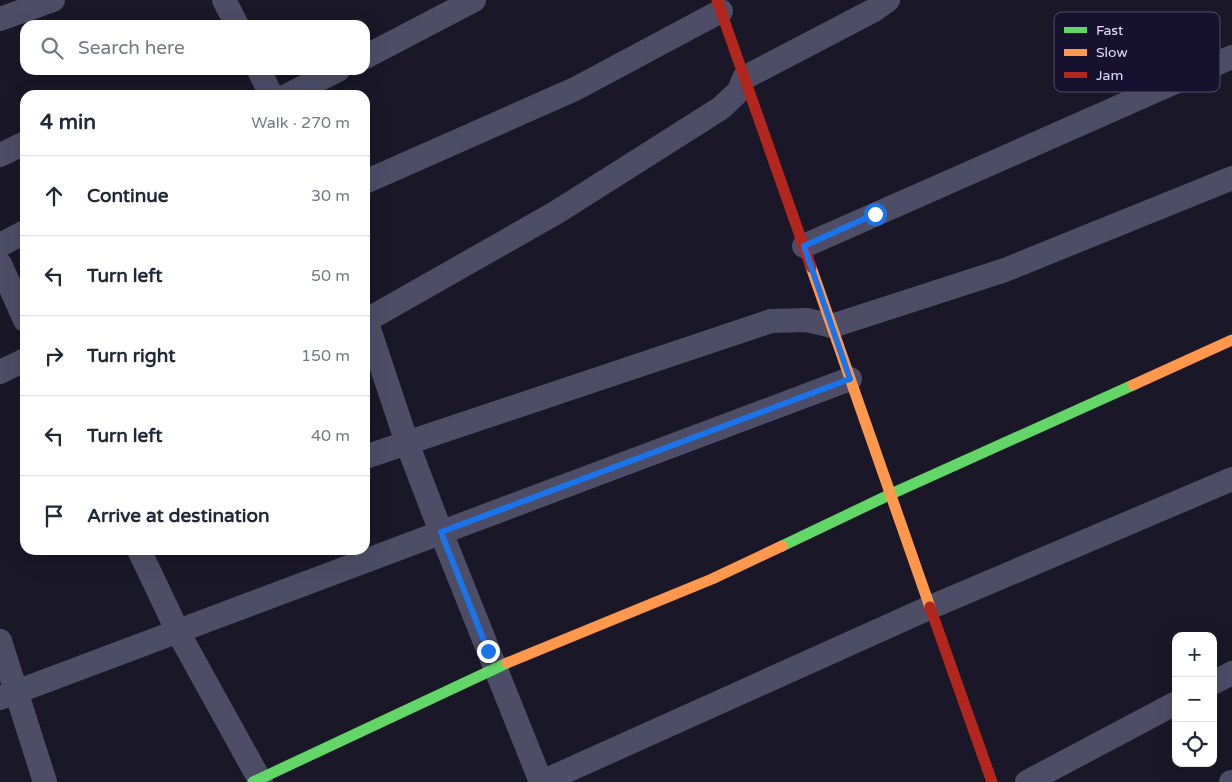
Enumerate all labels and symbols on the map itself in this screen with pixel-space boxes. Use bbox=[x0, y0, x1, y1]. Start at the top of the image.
legend bbox=[1054, 12, 1220, 92]
text: Fast bbox=[1096, 22, 1124, 39]
text: Slow bbox=[1096, 44, 1128, 61]
text: Jam bbox=[1096, 67, 1123, 84]
route start bbox=[864, 203, 887, 226]
route end bbox=[477, 640, 500, 663]

